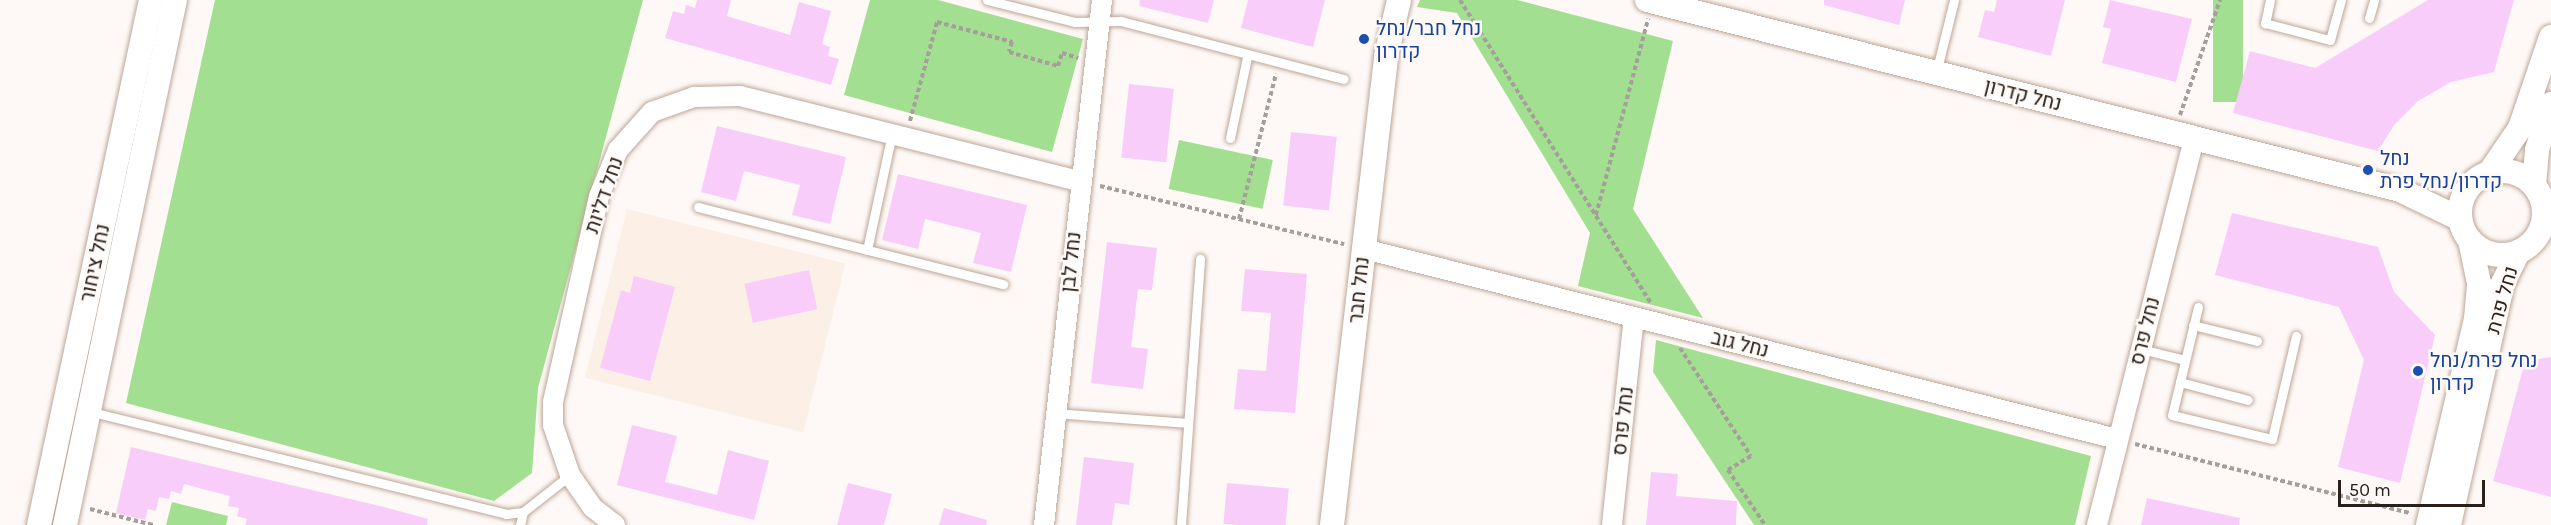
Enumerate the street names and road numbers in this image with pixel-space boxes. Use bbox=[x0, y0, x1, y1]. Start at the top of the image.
street label: נחל קדרון bbox=[1982, 74, 2064, 116]
street label: נחל דליות bbox=[580, 153, 628, 237]
street label: נחל ציחור bbox=[75, 222, 115, 304]
street label: נחל לבן bbox=[1056, 230, 1086, 294]
street label: נחל חבר bbox=[1344, 255, 1374, 325]
street label: נחל פרת bbox=[2481, 263, 2523, 337]
street label: נחל פרס bbox=[2125, 294, 2165, 368]
street label: נחל גוב bbox=[1709, 325, 1771, 363]
street label: נחל פרס bbox=[1607, 385, 1639, 457]

